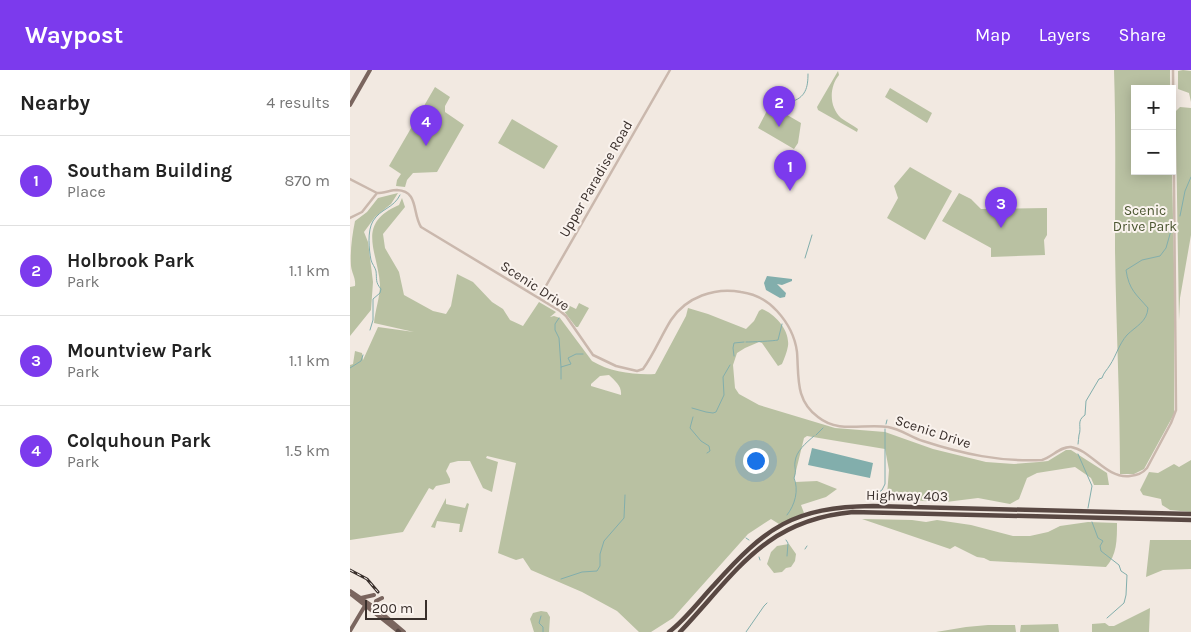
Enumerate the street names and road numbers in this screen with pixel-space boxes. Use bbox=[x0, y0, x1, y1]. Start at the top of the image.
street label: Upper Paradise Road bbox=[556, 118, 636, 240]
street label: Scenic Drive bbox=[497, 257, 573, 315]
street label: Scenic Drive bbox=[893, 412, 973, 452]
street label: Highway 403 bbox=[866, 487, 948, 505]

